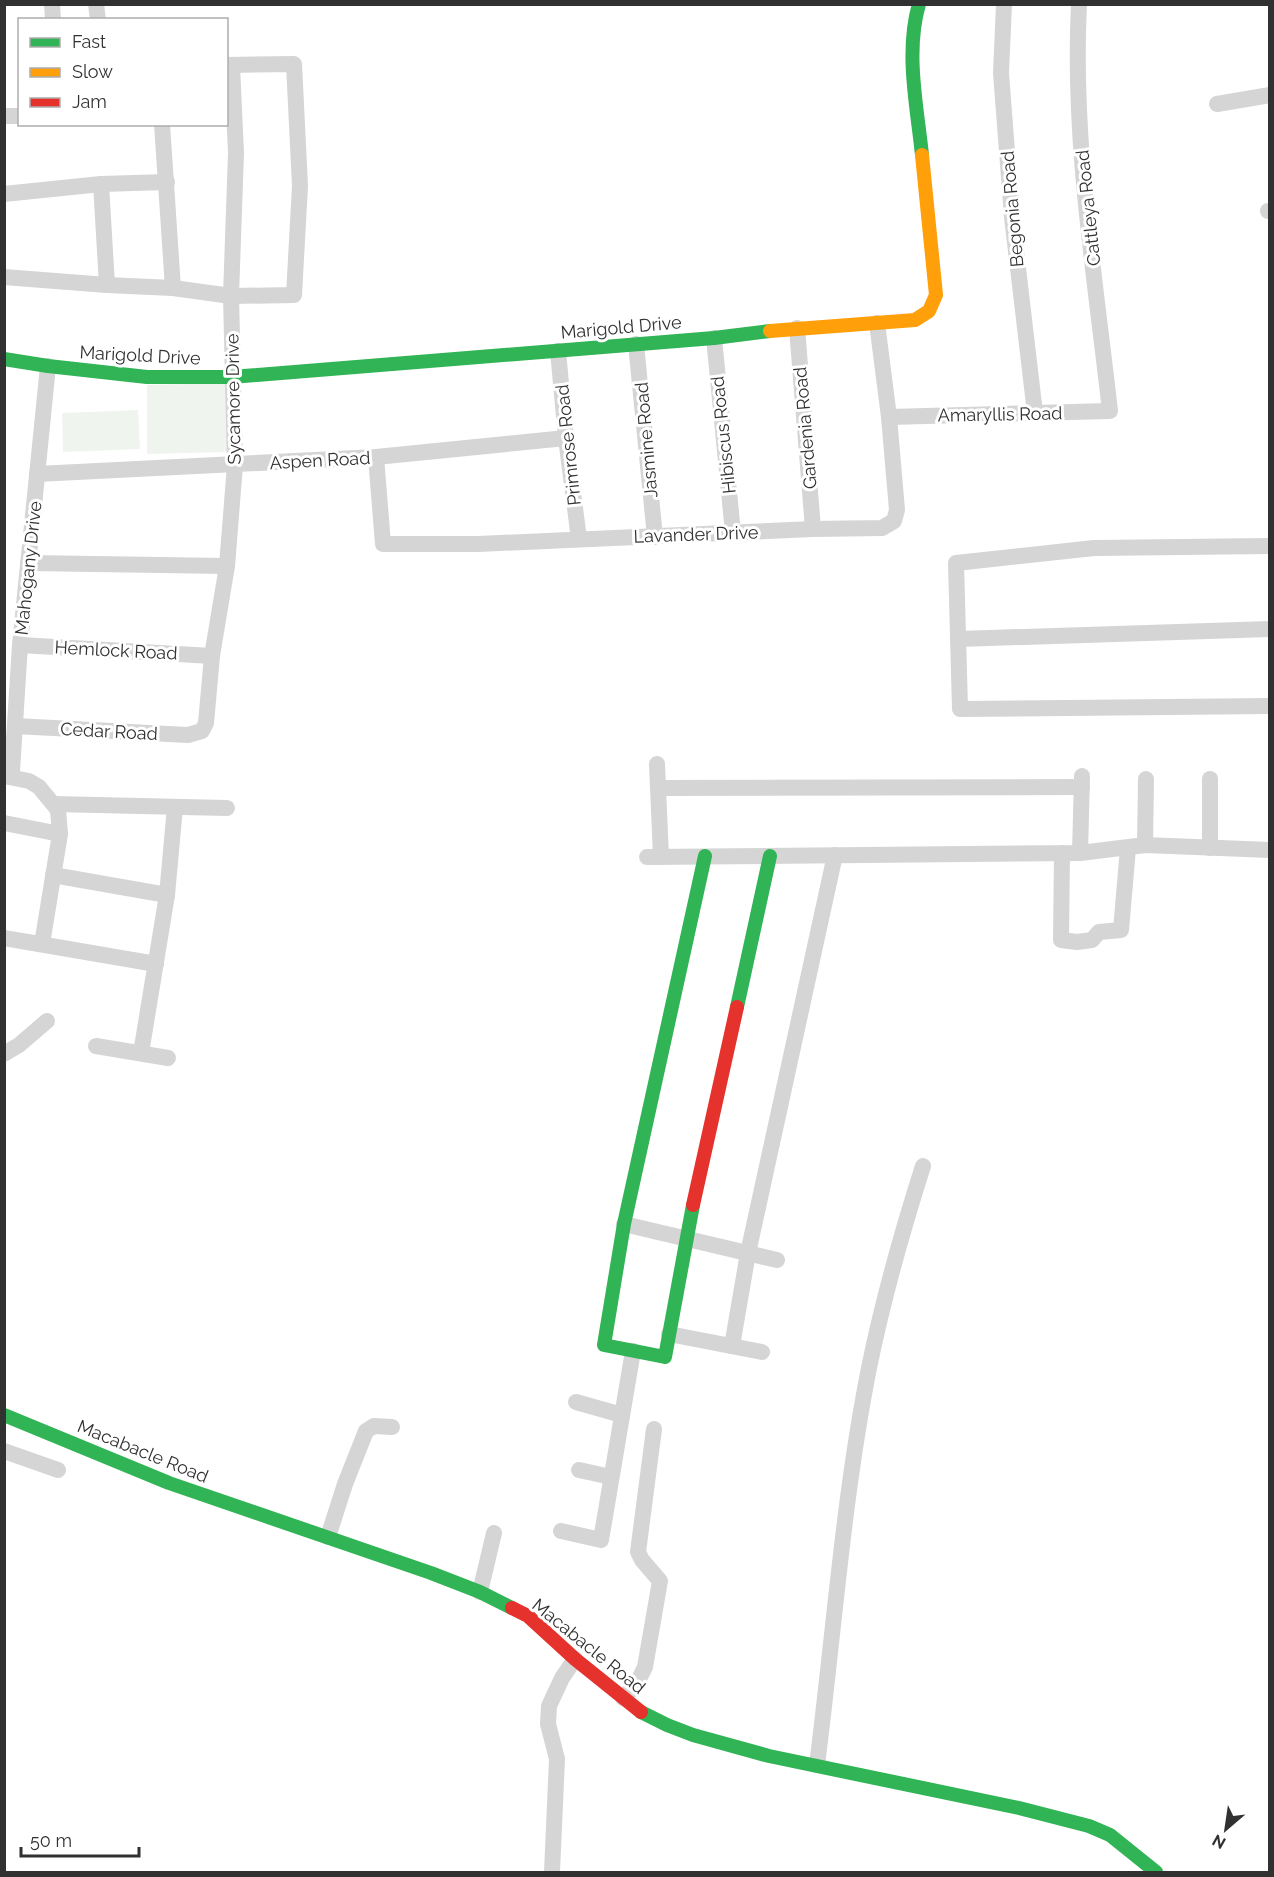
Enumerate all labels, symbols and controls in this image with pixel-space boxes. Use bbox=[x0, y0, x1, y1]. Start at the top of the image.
legend bbox=[18, 18, 228, 126]
text: Fast bbox=[72, 31, 106, 52]
text: Slow bbox=[72, 61, 113, 82]
text: Jam bbox=[72, 91, 107, 112]
street label: Cattleya Road bbox=[1071, 149, 1105, 267]
street label: Begonia Road bbox=[996, 150, 1028, 268]
street label: Marigold Drive bbox=[560, 311, 683, 343]
street label: Sycamore Drive bbox=[221, 333, 245, 465]
street label: Marigold Drive bbox=[79, 341, 202, 369]
street label: Gardenia Road bbox=[789, 366, 821, 490]
street label: Hibiscus Road bbox=[706, 375, 740, 495]
street label: Jasmine Road bbox=[630, 381, 662, 499]
street label: Primrose Road bbox=[551, 383, 585, 507]
street label: Amaryllis Road bbox=[937, 402, 1063, 426]
street label: Aspen Road bbox=[269, 447, 371, 473]
street label: Mahogany Drive bbox=[11, 499, 46, 636]
street label: Lavander Drive bbox=[633, 521, 759, 547]
street label: Hemlock Road bbox=[54, 636, 178, 664]
street label: Cedar Road bbox=[60, 718, 158, 744]
street label: Macabacle Road bbox=[75, 1415, 211, 1487]
street label: Macabacle Road bbox=[528, 1594, 650, 1698]
north arrow bbox=[1196, 1799, 1256, 1859]
scale bar bbox=[21, 1820, 140, 1858]
text: 50 m bbox=[30, 1830, 72, 1851]
text: N bbox=[1209, 1830, 1229, 1853]

